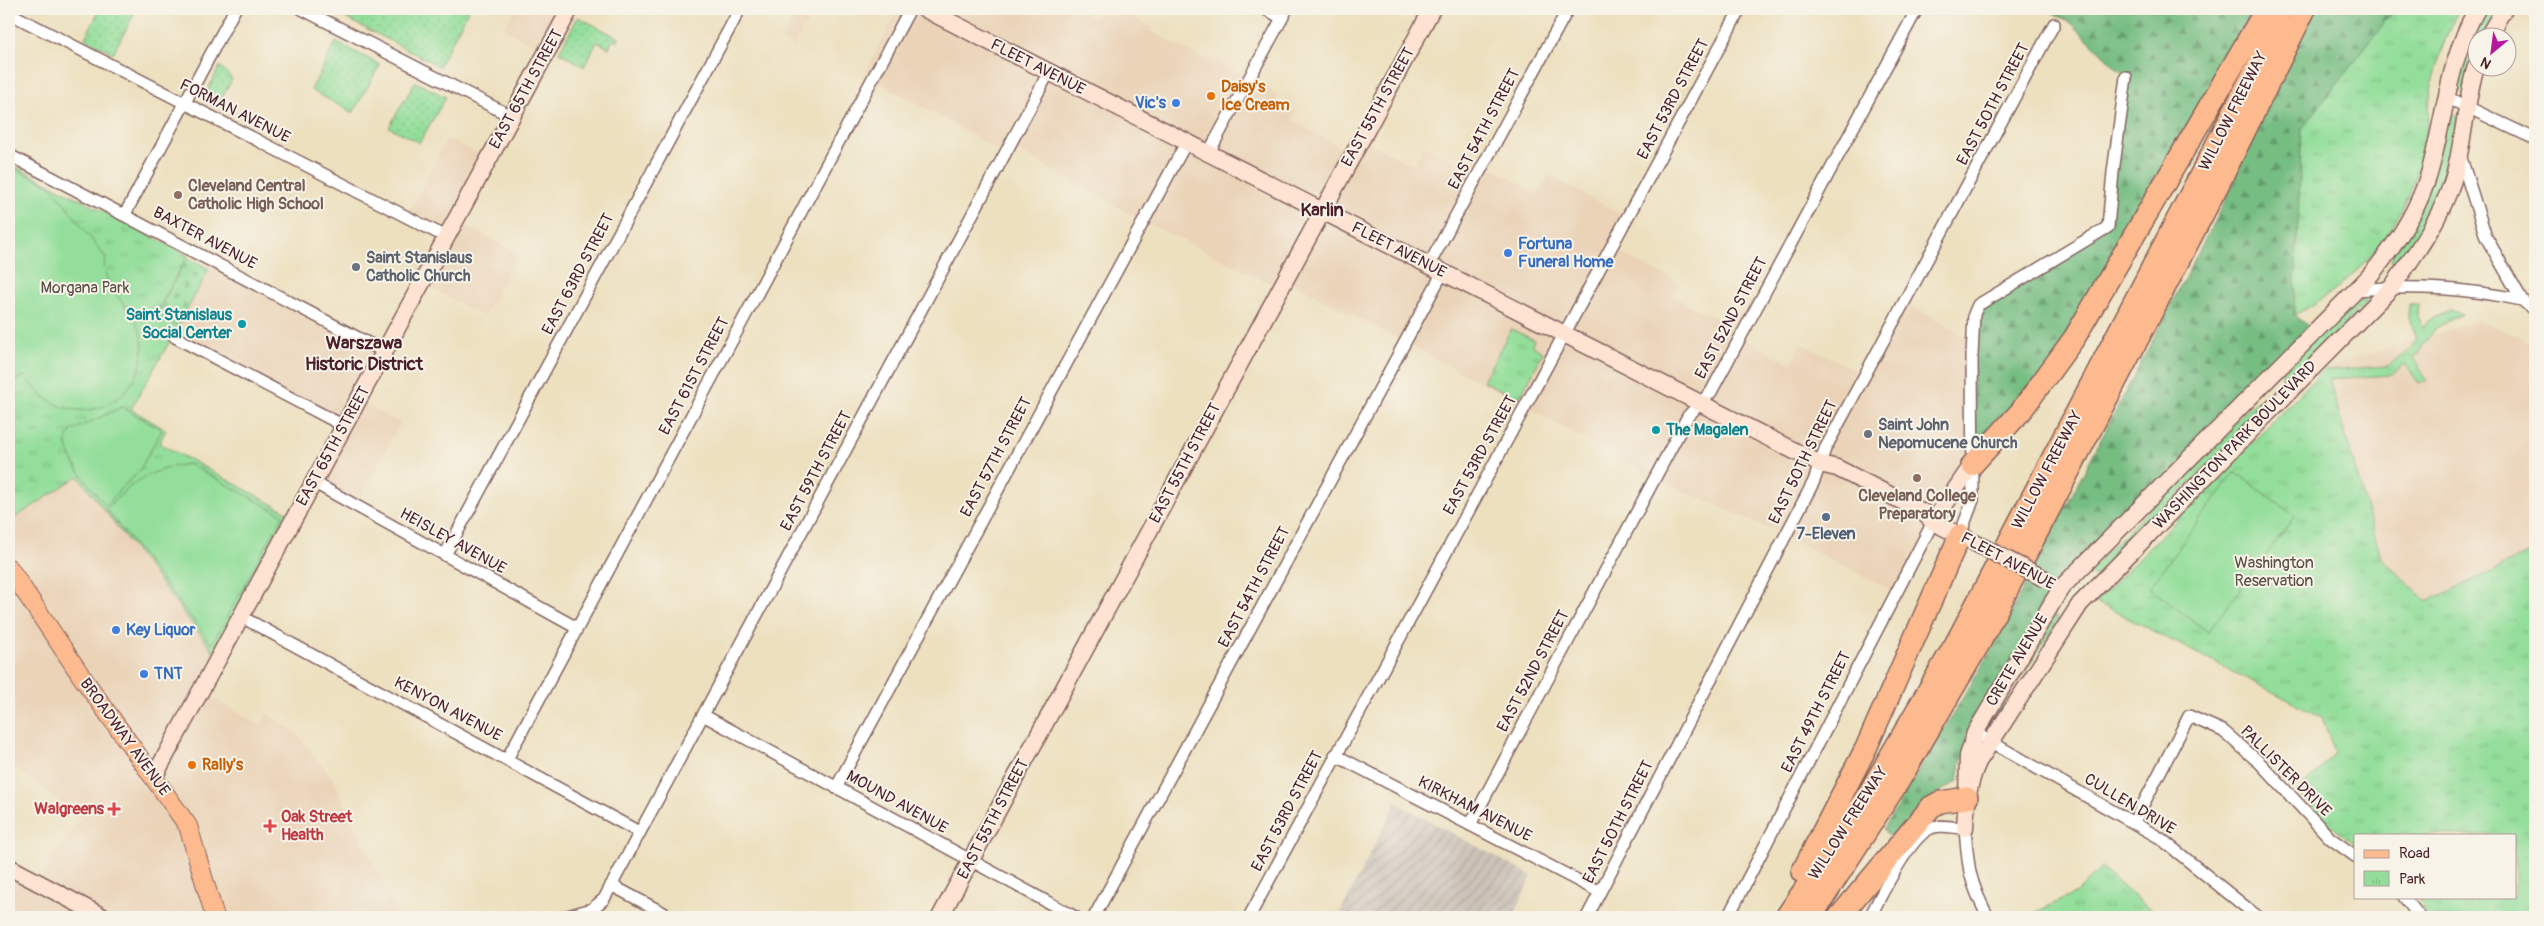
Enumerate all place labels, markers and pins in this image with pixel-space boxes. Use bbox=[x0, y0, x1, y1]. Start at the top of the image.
place label: Daisy's Ice Cream bbox=[1221, 77, 1290, 115]
marker: Daisy's Ice Cream bbox=[1205, 90, 1217, 102]
place label: Vic's bbox=[1135, 93, 1167, 113]
marker: Vic's bbox=[1170, 97, 1182, 109]
place label: Cleveland Central Catholic High School bbox=[188, 176, 324, 214]
marker: Cleveland Central Catholic High School bbox=[172, 189, 184, 201]
place label: Fortuna Funeral Home bbox=[1518, 234, 1615, 272]
marker: Fortuna Funeral Home bbox=[1502, 247, 1514, 259]
place label: Saint Stanislaus Catholic Church bbox=[366, 248, 473, 286]
marker: Saint Stanislaus Catholic Church bbox=[350, 261, 362, 273]
place label: Saint Stanislaus Social Center bbox=[126, 305, 233, 343]
marker: Saint Stanislaus Social Center bbox=[236, 318, 248, 330]
place label: Saint John Nepomucene Church bbox=[1878, 415, 2018, 453]
place label: The Magalen bbox=[1665, 420, 1749, 440]
marker: The Magalen bbox=[1650, 424, 1662, 436]
marker: Saint John Nepomucene Church bbox=[1862, 428, 1874, 440]
marker: Cleveland College Preparatory bbox=[1911, 472, 1923, 484]
place label: Cleveland College Preparatory bbox=[1858, 486, 1977, 524]
marker: 7-Eleven bbox=[1820, 511, 1832, 523]
place label: 7-Eleven bbox=[1796, 524, 1856, 544]
place label: Key Liquor bbox=[126, 620, 196, 640]
marker: Key Liquor bbox=[110, 624, 122, 636]
place label: TNT bbox=[153, 664, 183, 684]
marker: TNT bbox=[138, 668, 150, 680]
place label: Rally's bbox=[202, 755, 244, 775]
marker: Rally's bbox=[186, 759, 198, 771]
place label: Walgreens bbox=[34, 799, 105, 819]
marker: Walgreens bbox=[108, 803, 120, 815]
place label: Oak Street Health bbox=[281, 807, 353, 845]
marker: Oak Street Health bbox=[263, 819, 277, 833]

